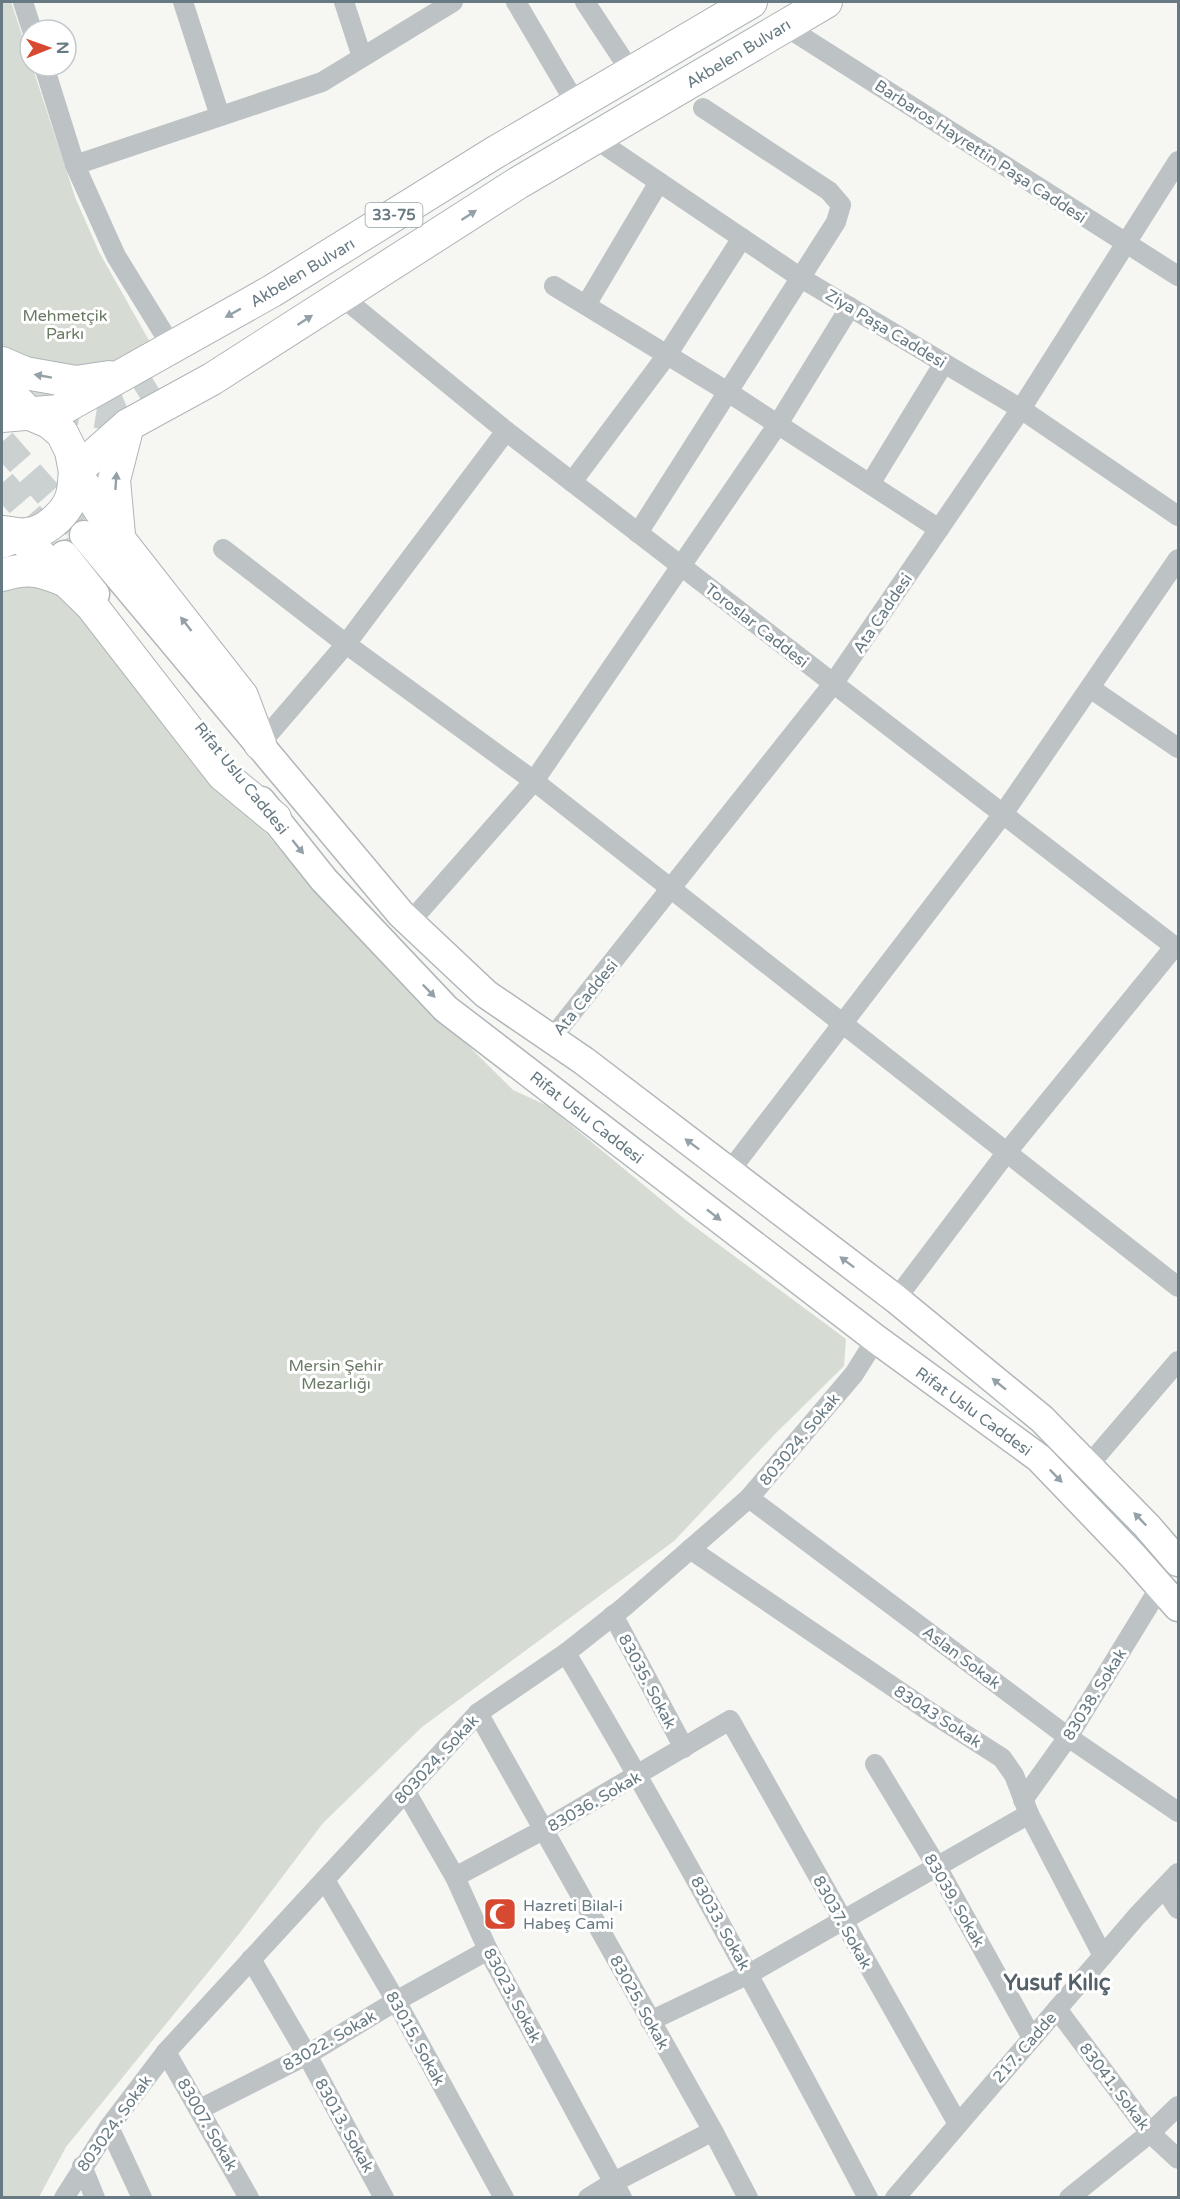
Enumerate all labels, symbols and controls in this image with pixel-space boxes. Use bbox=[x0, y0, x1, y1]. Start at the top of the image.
street label: Akbelen Bulvarı bbox=[682, 15, 795, 93]
north arrow bbox=[18, 18, 78, 78]
text: N bbox=[52, 41, 72, 54]
street label: Barbaros Hayrettin Paşa Caddesi bbox=[871, 76, 1090, 228]
road number: 33-75 bbox=[366, 203, 422, 227]
one-way arrow bbox=[461, 209, 477, 220]
street label: Akbelen Bulvarı bbox=[246, 234, 359, 312]
street label: Ziya Paşa Caddesi bbox=[822, 285, 949, 373]
park label: Mehmetçik Parkı bbox=[22, 306, 108, 344]
one-way arrow bbox=[224, 308, 241, 318]
one-way arrow bbox=[296, 314, 313, 325]
one-way arrow bbox=[33, 371, 52, 380]
one-way arrow bbox=[111, 472, 121, 491]
street label: Ata Caddesi bbox=[849, 570, 917, 657]
street label: Toroslar Caddesi bbox=[701, 579, 812, 672]
one-way arrow bbox=[181, 617, 193, 632]
street label: Rifat Uslu Caddesi bbox=[190, 718, 293, 839]
one-way arrow bbox=[291, 839, 304, 855]
street label: Ata Caddesi bbox=[549, 956, 622, 1040]
one-way arrow bbox=[422, 983, 436, 997]
street label: Rifat Uslu Caddesi bbox=[526, 1067, 647, 1168]
one-way arrow bbox=[684, 1138, 699, 1150]
one-way arrow bbox=[706, 1209, 722, 1221]
one-way arrow bbox=[839, 1256, 855, 1268]
park label: Mersin Şehir Mezarlığı bbox=[289, 1356, 384, 1394]
street label: Rifat Uslu Caddesi bbox=[911, 1363, 1035, 1461]
one-way arrow bbox=[991, 1377, 1007, 1390]
street label: 803024. Sokak bbox=[755, 1389, 844, 1490]
one-way arrow bbox=[1049, 1468, 1063, 1483]
one-way arrow bbox=[1133, 1512, 1147, 1526]
street label: Aslan Sokak bbox=[918, 1622, 1005, 1694]
street label: 83035. Sokak bbox=[614, 1631, 681, 1732]
street label: 83038. Sokak bbox=[1059, 1645, 1131, 1744]
street label: 83043 Sokak bbox=[890, 1681, 985, 1753]
street label: 803024. Sokak bbox=[390, 1711, 483, 1808]
street label: 83036. Sokak bbox=[544, 1767, 645, 1837]
street label: 83039. Sokak bbox=[919, 1850, 989, 1951]
street label: 83037. Sokak bbox=[808, 1872, 876, 1973]
street label: 83033. Sokak bbox=[686, 1873, 754, 1974]
mosque icon: Hazreti Bilal-i Habeş Cami bbox=[482, 1896, 518, 1932]
place label: Hazreti Bilal-i Habeş Cami bbox=[523, 1896, 623, 1934]
street label: 83023. Sokak bbox=[479, 1945, 546, 2047]
street label: 83025. Sokak bbox=[605, 1952, 673, 2053]
district label: Yusuf Kılıç bbox=[1004, 1970, 1111, 1996]
street label: 83015. Sokak bbox=[381, 1988, 449, 2089]
street label: 83022. Sokak bbox=[279, 2006, 380, 2076]
street label: 217. Cadde bbox=[989, 2008, 1061, 2087]
street label: 83041. Sokak bbox=[1075, 2039, 1154, 2135]
street label: 803024. Sokak bbox=[73, 2071, 157, 2176]
street label: 83007. Sokak bbox=[173, 2075, 242, 2175]
street label: 83013. Sokak bbox=[310, 2075, 378, 2176]

